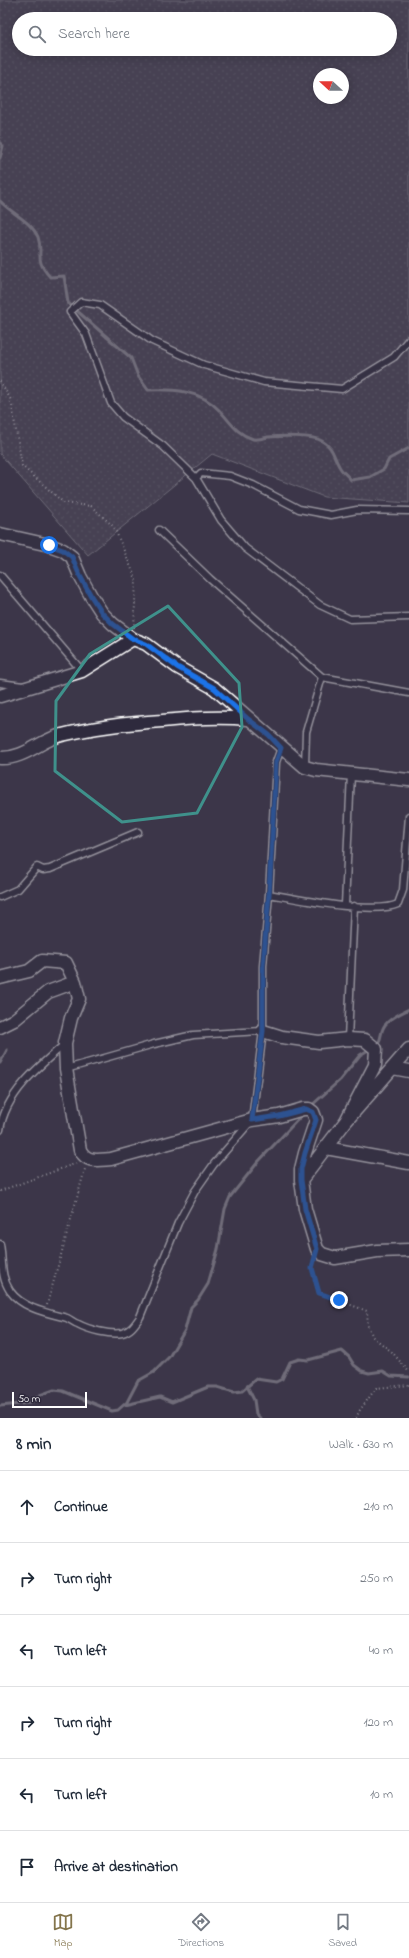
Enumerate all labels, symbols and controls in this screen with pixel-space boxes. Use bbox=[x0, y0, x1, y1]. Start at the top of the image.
search box bbox=[12, 12, 397, 56]
icon: search bbox=[26, 23, 48, 45]
text: Search here bbox=[58, 23, 130, 45]
north arrow bbox=[313, 68, 349, 104]
route start bbox=[40, 536, 58, 554]
route end bbox=[330, 1291, 348, 1309]
scale bar bbox=[12, 1390, 87, 1409]
text: 50 m bbox=[18, 1391, 40, 1407]
text: 8 min bbox=[16, 1432, 51, 1457]
text: Walk · 630 m bbox=[329, 1435, 393, 1454]
icon: ahead bbox=[16, 1496, 38, 1518]
text: Continue bbox=[54, 1496, 108, 1518]
text: 210 m bbox=[363, 1497, 393, 1516]
icon: right bbox=[16, 1568, 38, 1590]
text: Turn right bbox=[54, 1568, 112, 1590]
text: 250 m bbox=[360, 1569, 393, 1588]
icon: left bbox=[16, 1640, 38, 1662]
text: Turn left bbox=[54, 1640, 107, 1662]
text: 40 m bbox=[369, 1641, 393, 1660]
icon: right bbox=[16, 1712, 38, 1734]
text: Turn right bbox=[54, 1712, 112, 1734]
text: 120 m bbox=[363, 1713, 393, 1732]
icon: left bbox=[16, 1784, 38, 1806]
text: Turn left bbox=[54, 1784, 107, 1806]
text: 10 m bbox=[370, 1785, 393, 1804]
icon: arrive bbox=[16, 1856, 38, 1878]
text: Arrive at destination bbox=[54, 1856, 178, 1878]
tab: Map bbox=[52, 1911, 74, 1951]
tab: Directions bbox=[178, 1911, 224, 1951]
tab: Saved bbox=[328, 1911, 357, 1951]

